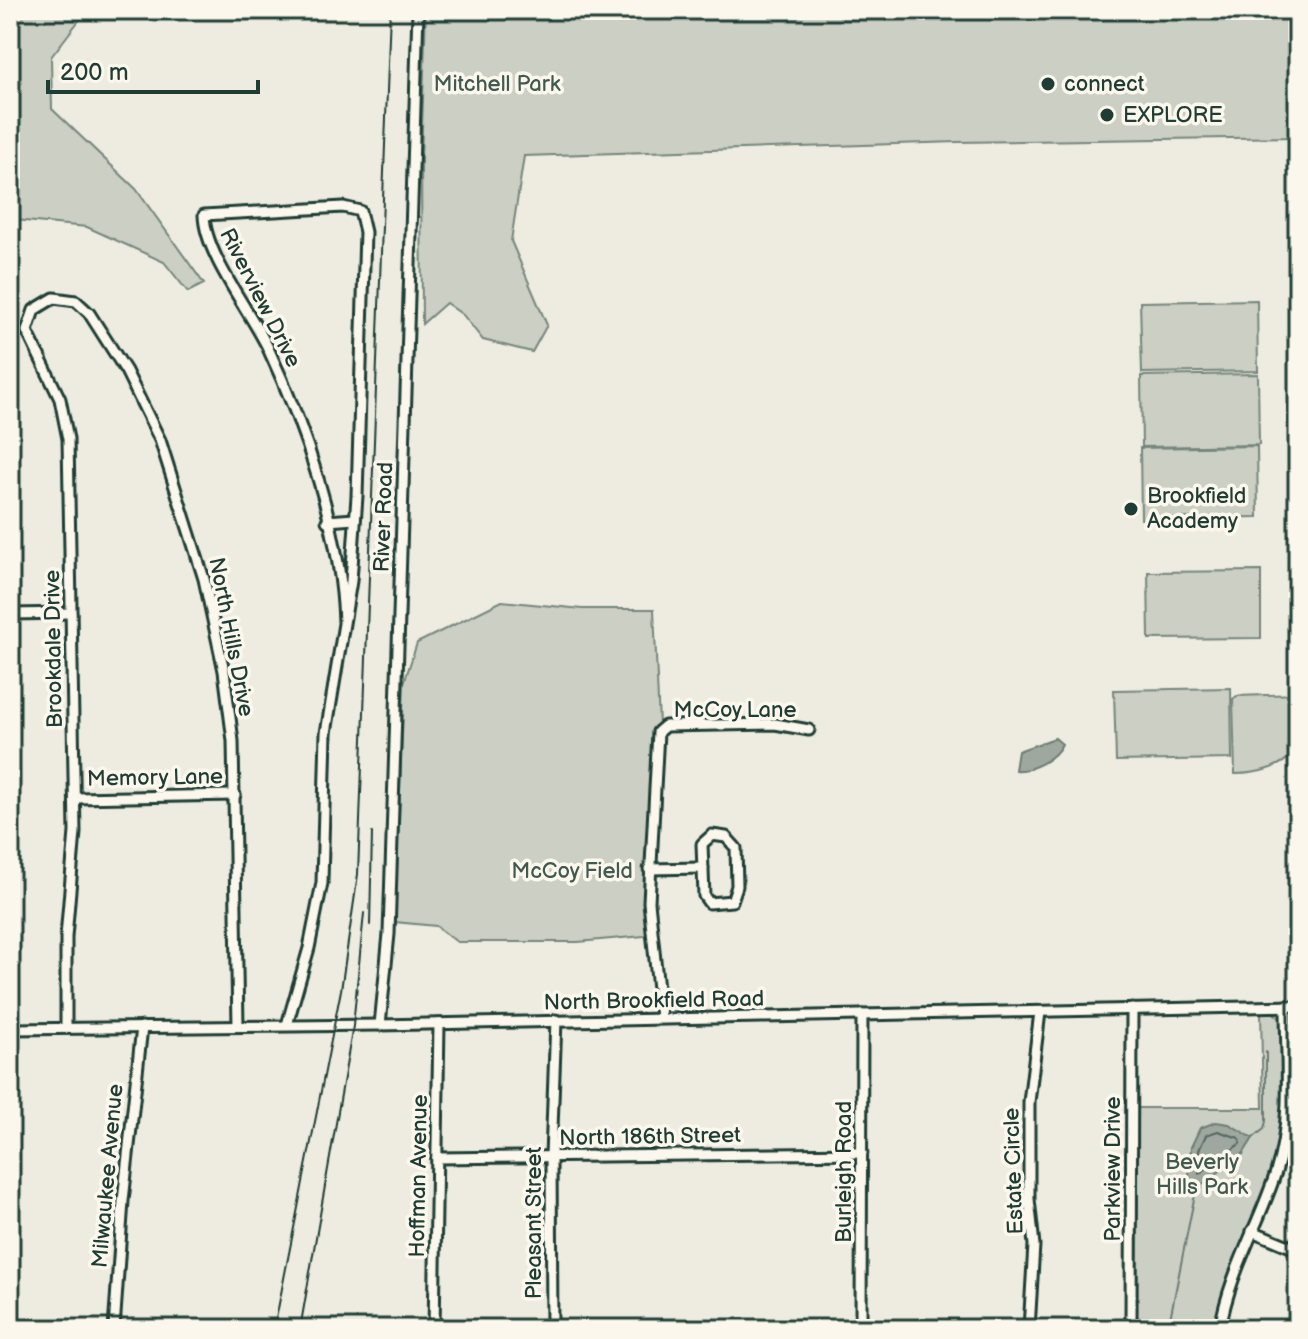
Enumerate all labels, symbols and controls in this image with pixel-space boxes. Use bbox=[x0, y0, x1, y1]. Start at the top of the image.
scale bar bbox=[48, 44, 258, 94]
text: 200 m bbox=[60, 58, 129, 87]
park label: Mitchell Park bbox=[433, 71, 561, 98]
place label: connect bbox=[1064, 71, 1145, 98]
marker: connect bbox=[1039, 75, 1057, 93]
place label: EXPLORE bbox=[1123, 102, 1223, 129]
marker: EXPLORE bbox=[1098, 106, 1116, 124]
street label: Riverview Drive bbox=[213, 224, 307, 372]
street label: River Road bbox=[369, 461, 399, 573]
place label: Brookfield Academy bbox=[1147, 483, 1246, 535]
marker: Brookfield Academy bbox=[1122, 500, 1140, 518]
street label: North Hills Drive bbox=[202, 555, 260, 719]
street label: Brookdale Drive bbox=[39, 570, 69, 728]
street label: McCoy Lane bbox=[674, 697, 796, 724]
street label: Memory Lane bbox=[87, 763, 223, 793]
park label: McCoy Field bbox=[511, 858, 633, 885]
street label: North Brookfield Road bbox=[543, 986, 765, 1016]
street label: Milwaukee Avenue bbox=[87, 1083, 129, 1269]
street label: Hoffman Avenue bbox=[404, 1094, 434, 1258]
street label: Parkview Drive bbox=[1100, 1096, 1127, 1242]
street label: Burleigh Road bbox=[831, 1101, 858, 1243]
street label: Estate Circle bbox=[998, 1107, 1030, 1235]
street label: North 186th Street bbox=[559, 1122, 741, 1152]
street label: Pleasant Street bbox=[521, 1147, 548, 1299]
park label: Beverly Hills Park bbox=[1156, 1149, 1248, 1201]

